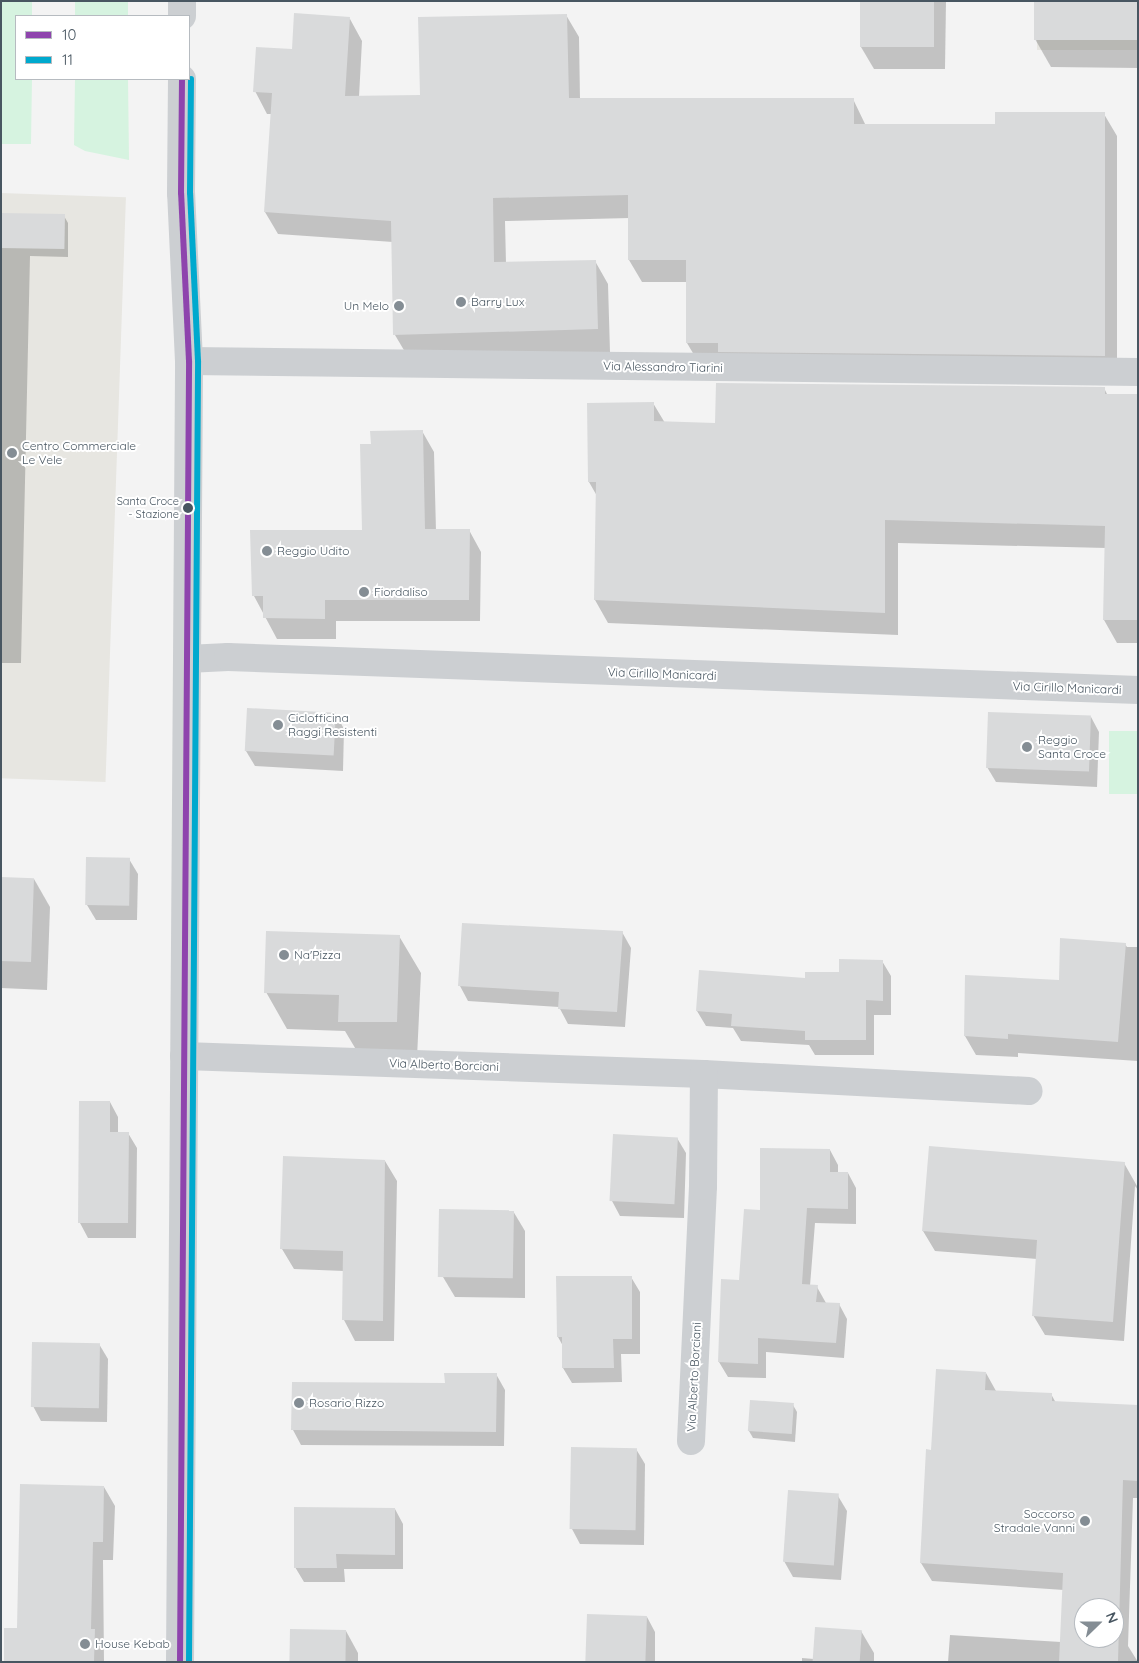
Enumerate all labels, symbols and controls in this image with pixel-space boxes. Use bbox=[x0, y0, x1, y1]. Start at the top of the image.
legend bbox=[15, 15, 190, 80]
text: 10 bbox=[62, 25, 76, 44]
text: 11 bbox=[62, 50, 73, 69]
place label: Barry Lux bbox=[471, 295, 524, 309]
marker: Barry Lux bbox=[455, 296, 467, 308]
place label: Un Melo bbox=[344, 299, 389, 313]
marker: Un Melo bbox=[393, 300, 405, 312]
street label: Via Alessandro Tiarini bbox=[603, 359, 723, 375]
place label: Centro Commerciale Le Vele bbox=[22, 439, 136, 467]
marker: Centro Commerciale Le Vele bbox=[6, 447, 18, 459]
place label: Santa Croce - Stazione bbox=[117, 495, 179, 521]
marker: Santa Croce - Stazione bbox=[183, 503, 193, 513]
place label: Reggio Udito bbox=[277, 544, 349, 558]
marker: Reggio Udito bbox=[261, 545, 273, 557]
place label: Fiordaliso bbox=[374, 585, 428, 599]
marker: Fiordaliso bbox=[358, 586, 370, 598]
street label: Via Cirillo Manicardi bbox=[607, 665, 717, 683]
street label: Via Cirillo Manicardi bbox=[1012, 679, 1122, 697]
place label: Ciclofficina Raggi Resistenti bbox=[288, 711, 377, 739]
marker: Ciclofficina Raggi Resistenti bbox=[272, 719, 284, 731]
place label: Reggio Santa Croce bbox=[1038, 733, 1106, 761]
marker: Reggio Santa Croce bbox=[1020, 740, 1034, 754]
place label: Na'Pizza bbox=[294, 948, 341, 962]
marker: Na'Pizza bbox=[278, 949, 290, 961]
street label: Via Alberto Borciani bbox=[389, 1056, 499, 1074]
street label: Via Alberto Borciani bbox=[684, 1322, 704, 1432]
place label: Rosario Rizzo bbox=[309, 1396, 384, 1410]
marker: Rosario Rizzo bbox=[293, 1397, 305, 1409]
place label: Soccorso Stradale Vanni bbox=[994, 1507, 1075, 1535]
marker: Soccorso Stradale Vanni bbox=[1079, 1515, 1091, 1527]
north arrow bbox=[1074, 1598, 1124, 1648]
text: N bbox=[1102, 1610, 1122, 1626]
place label: House Kebab bbox=[95, 1637, 170, 1651]
marker: House Kebab bbox=[79, 1638, 91, 1650]

